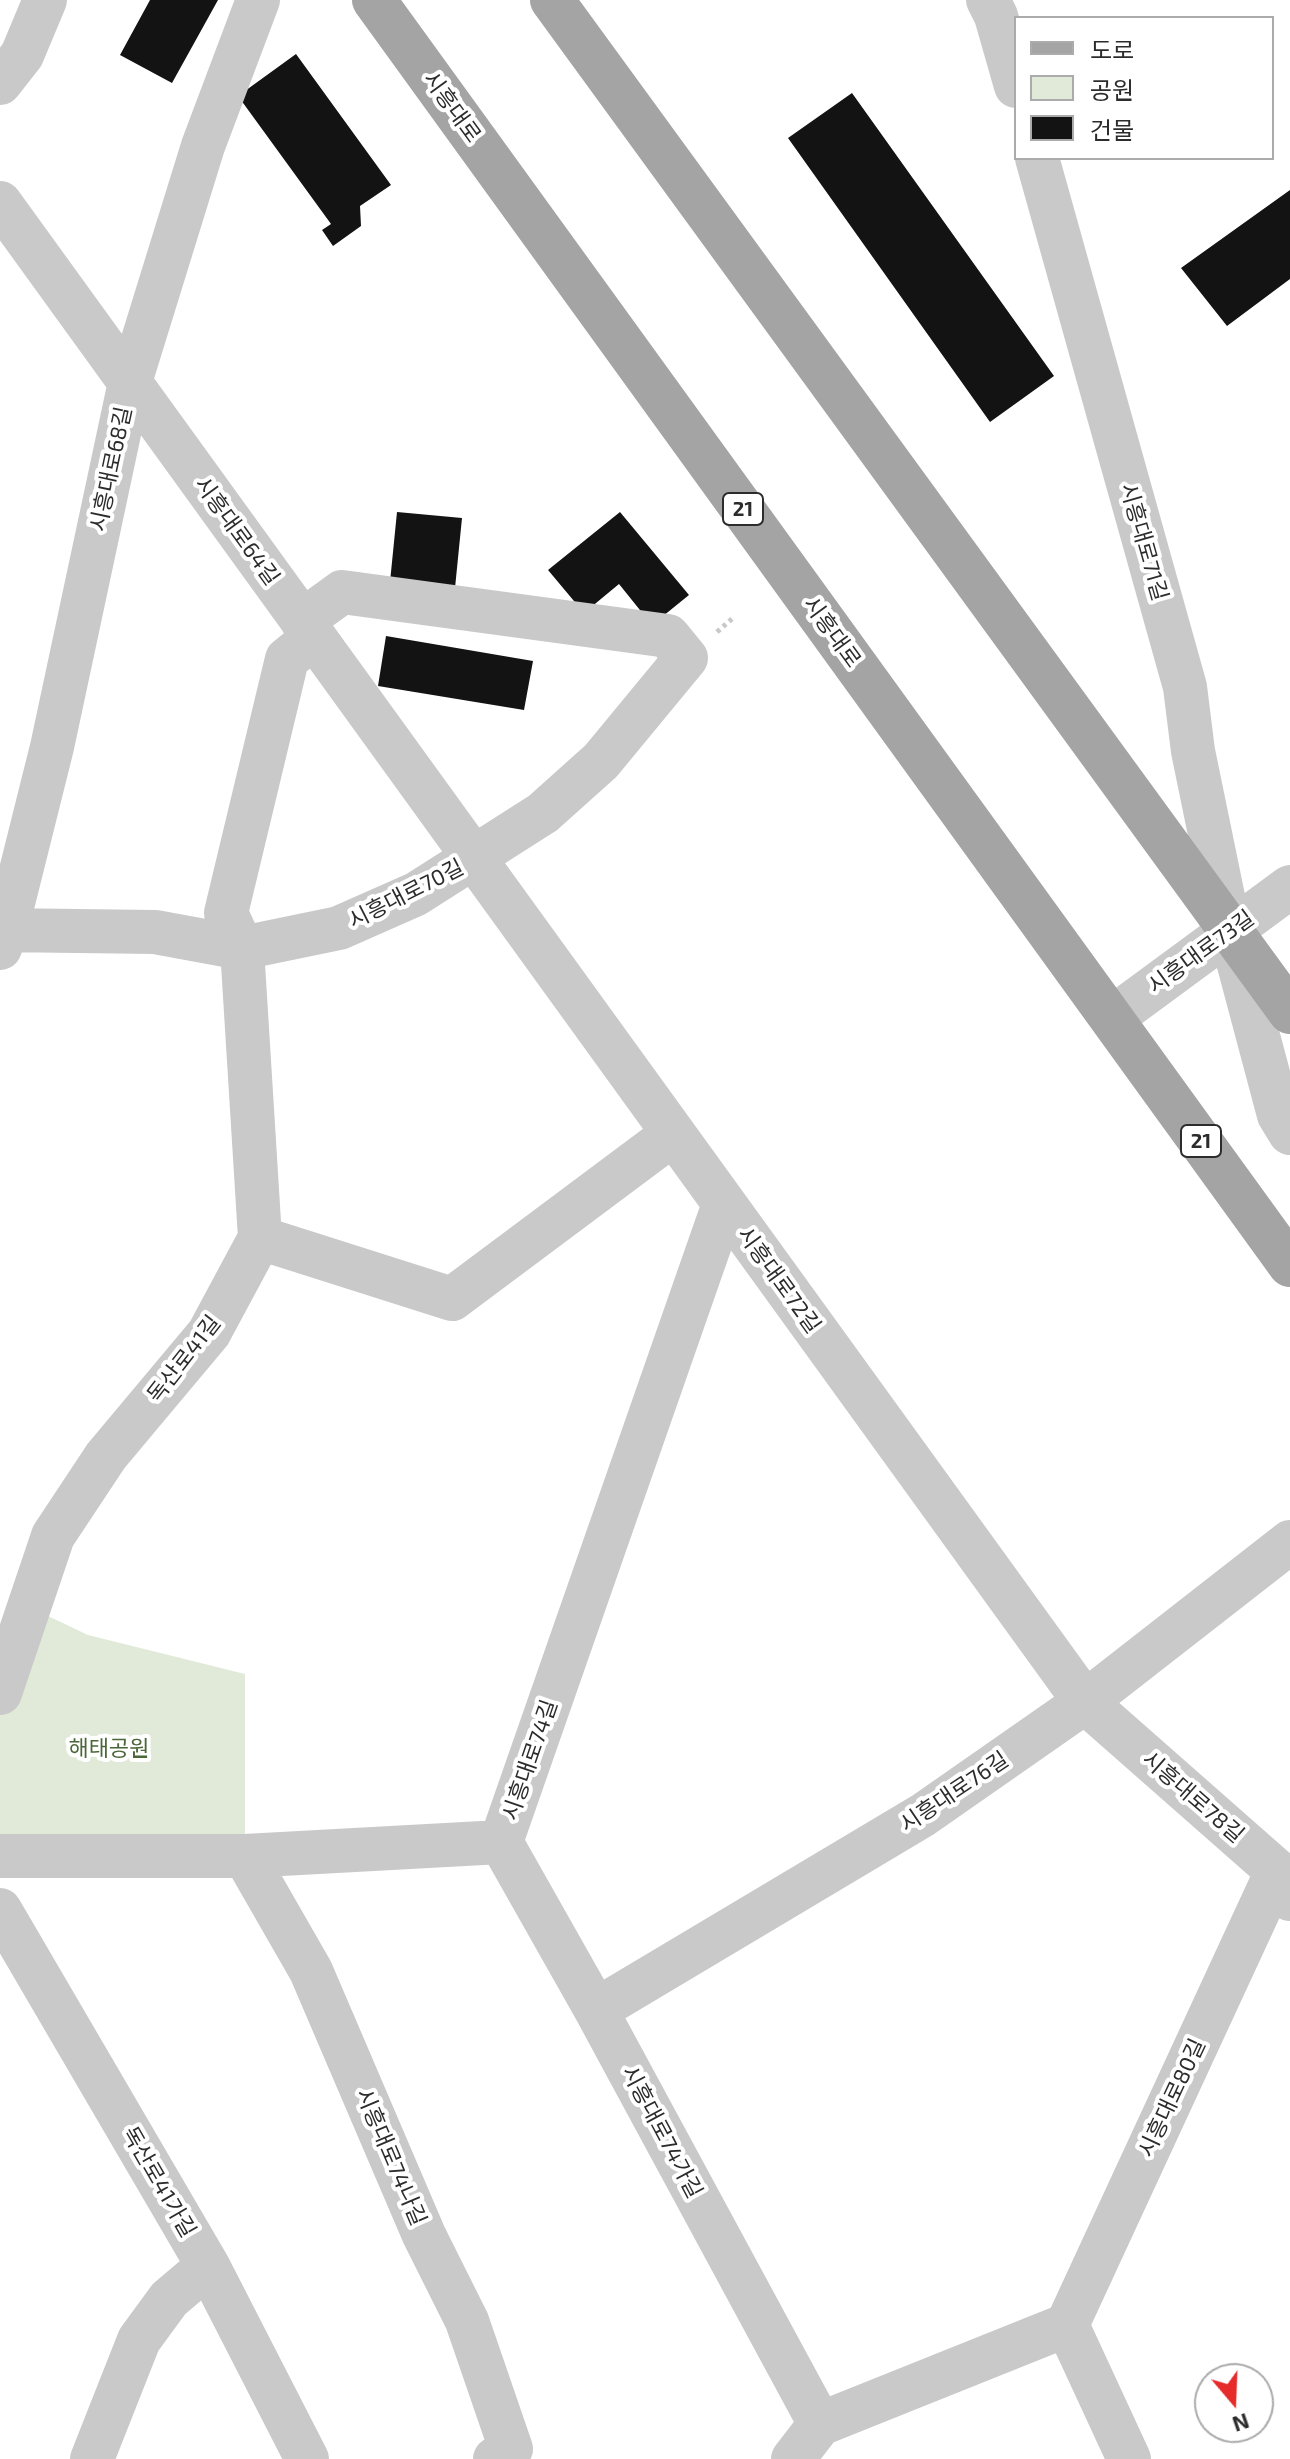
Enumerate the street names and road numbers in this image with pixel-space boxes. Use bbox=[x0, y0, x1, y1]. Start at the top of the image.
street label: 시흥대로 bbox=[418, 66, 486, 148]
street label: 시흥대로68길 bbox=[85, 404, 137, 534]
street label: 시흥대로64길 bbox=[189, 472, 285, 590]
street label: 시흥대로71길 bbox=[1115, 480, 1173, 604]
road number: 21 bbox=[723, 493, 763, 525]
street label: 시흥대로 bbox=[798, 591, 866, 673]
street label: 시흥대로70길 bbox=[344, 854, 468, 934]
street label: 시흥대로73길 bbox=[1143, 905, 1259, 999]
road number: 21 bbox=[1181, 1125, 1221, 1157]
street label: 시흥대로72길 bbox=[732, 1222, 826, 1338]
street label: 독산로41길 bbox=[142, 1310, 226, 1408]
street label: 시흥대로74길 bbox=[497, 1696, 563, 1824]
street label: 시흥대로76길 bbox=[895, 1746, 1013, 1838]
street label: 시흥대로78길 bbox=[1137, 1746, 1249, 1848]
street label: 시흥대로80길 bbox=[1133, 2034, 1211, 2162]
street label: 시흥대로74가길 bbox=[616, 2061, 708, 2203]
street label: 시흥대로74나길 bbox=[350, 2085, 432, 2229]
street label: 독산로41가길 bbox=[117, 2122, 201, 2242]

